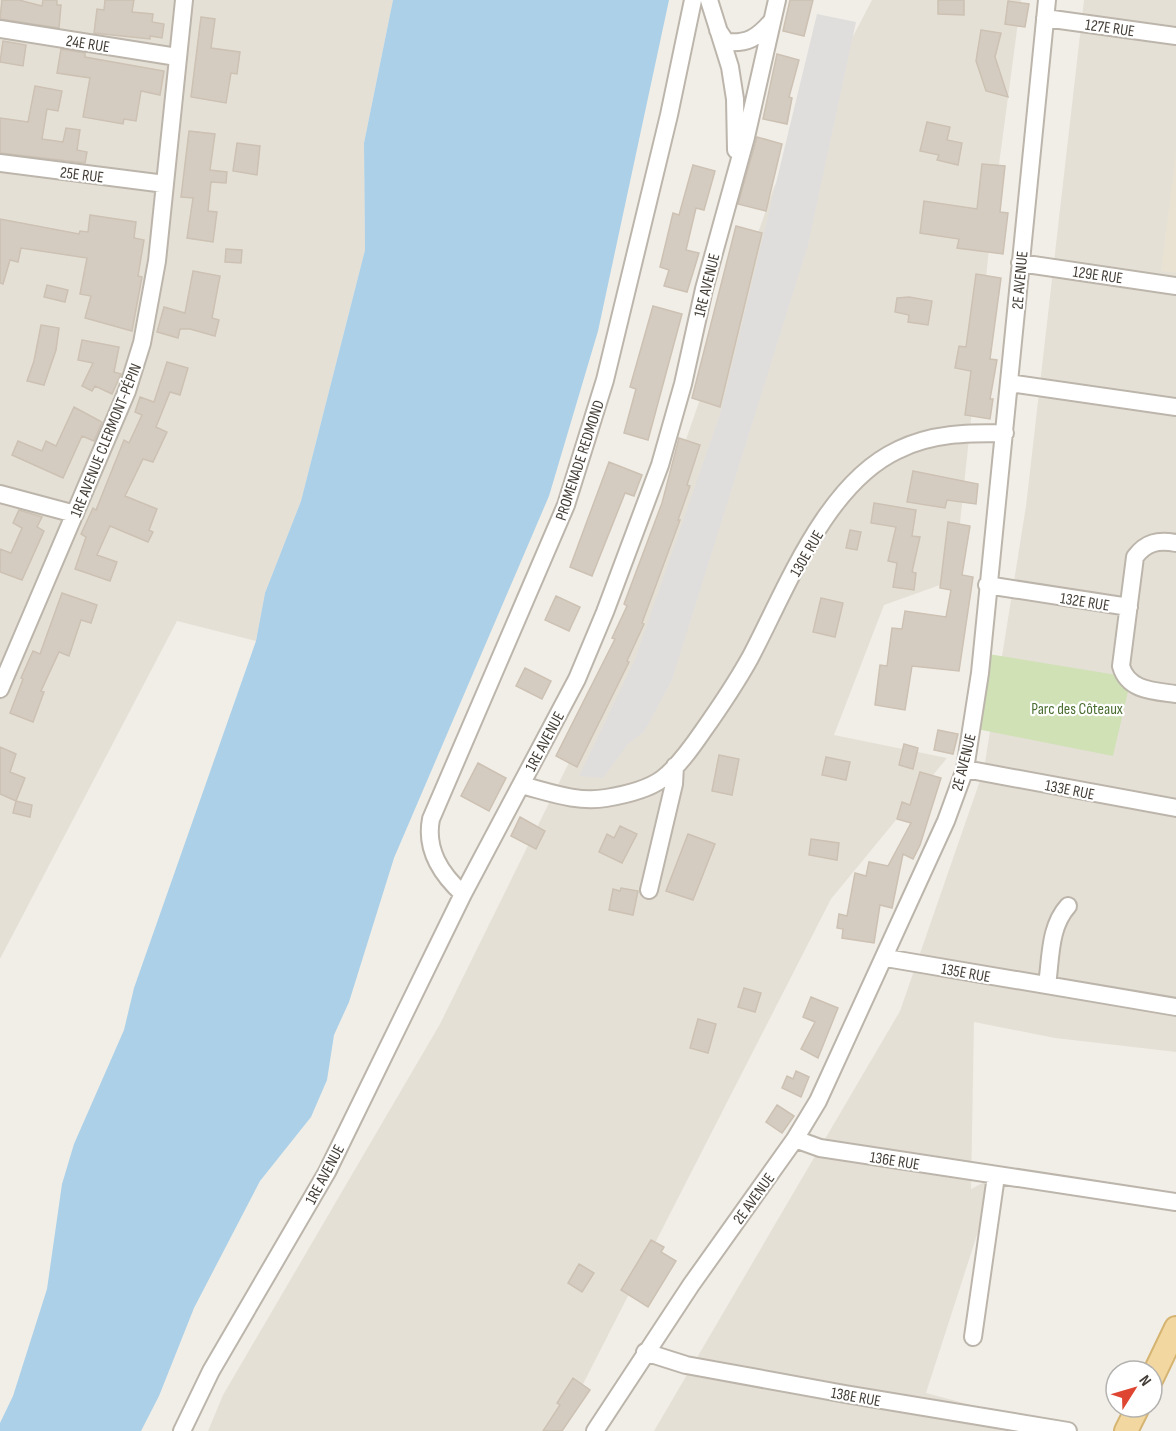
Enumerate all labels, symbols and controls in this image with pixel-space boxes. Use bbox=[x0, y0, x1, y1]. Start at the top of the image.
street label: 127E RUE bbox=[1084, 16, 1136, 41]
street label: 24E RUE bbox=[64, 32, 111, 57]
street label: 25E RUE bbox=[59, 163, 105, 188]
street label: 2E AVENUE bbox=[1008, 250, 1033, 310]
street label: 1RE AVENUE bbox=[690, 251, 725, 319]
street label: 129E RUE bbox=[1072, 263, 1124, 288]
street label: 1RE AVENUE CLERMONT-PÉPIN bbox=[67, 361, 146, 520]
street label: PROMENADE REDMOND bbox=[552, 398, 609, 523]
street label: 130E RUE bbox=[786, 527, 828, 580]
street label: 132E RUE bbox=[1059, 589, 1111, 616]
park label: Parc des Côteaux bbox=[1031, 700, 1123, 719]
street label: 1RE AVENUE bbox=[522, 709, 569, 775]
street label: 2E AVENUE bbox=[948, 732, 981, 793]
street label: 133E RUE bbox=[1043, 776, 1096, 805]
street label: 135E RUE bbox=[940, 960, 992, 987]
street label: 1RE AVENUE bbox=[302, 1142, 349, 1208]
street label: 136E RUE bbox=[868, 1148, 921, 1175]
street label: 2E AVENUE bbox=[729, 1170, 779, 1228]
north arrow bbox=[1104, 1359, 1164, 1419]
text: N bbox=[1135, 1372, 1155, 1390]
street label: 138E RUE bbox=[829, 1384, 882, 1411]

